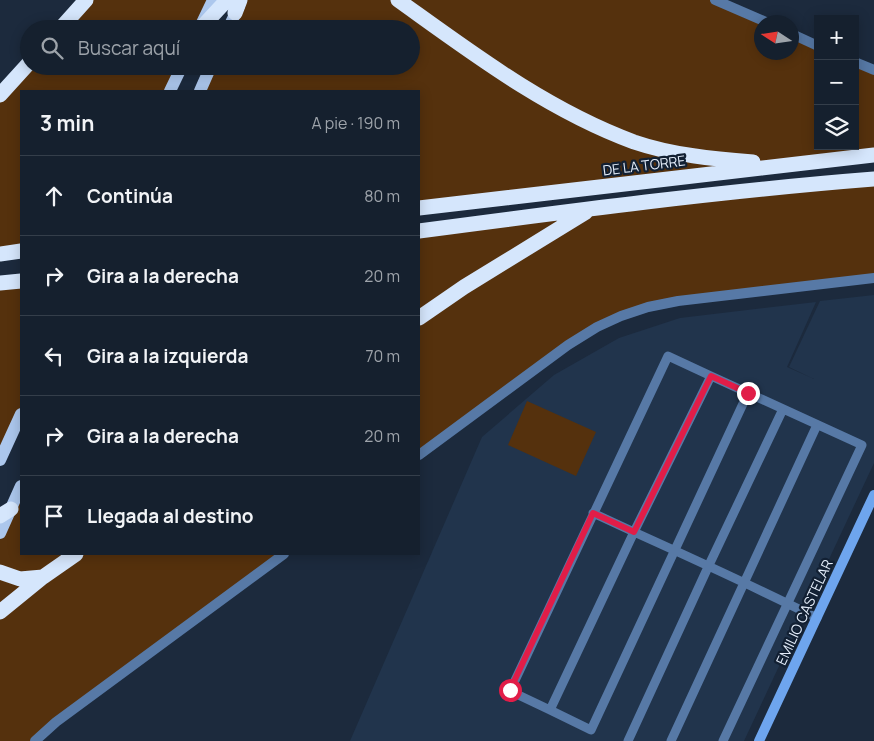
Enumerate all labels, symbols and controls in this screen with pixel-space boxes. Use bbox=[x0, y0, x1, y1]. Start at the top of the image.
north arrow bbox=[754, 15, 799, 60]
map controls bbox=[814, 15, 859, 150]
button: + bbox=[814, 15, 859, 60]
search box bbox=[20, 20, 420, 75]
icon: search bbox=[38, 34, 66, 62]
text: Buscar aquí bbox=[78, 35, 180, 61]
button: − bbox=[814, 60, 859, 105]
button: layers bbox=[814, 105, 859, 150]
text: 3 min bbox=[40, 109, 94, 137]
text: A pie · 190 m bbox=[311, 112, 400, 134]
street label: DE LA TORRE bbox=[602, 151, 686, 179]
icon: ahead bbox=[40, 182, 68, 210]
text: Continúa bbox=[87, 183, 173, 209]
text: 80 m bbox=[364, 185, 400, 207]
icon: right bbox=[40, 262, 68, 290]
text: Gira a la derecha bbox=[87, 263, 239, 289]
text: 20 m bbox=[364, 265, 400, 287]
icon: left bbox=[40, 342, 68, 370]
text: Gira a la izquierda bbox=[87, 343, 248, 369]
text: 70 m bbox=[365, 345, 400, 367]
route end bbox=[737, 382, 760, 405]
icon: right bbox=[40, 422, 68, 450]
text: Gira a la derecha bbox=[87, 423, 239, 449]
text: 20 m bbox=[364, 425, 400, 447]
icon: arrive bbox=[40, 502, 68, 530]
text: Llegada al destino bbox=[87, 503, 254, 529]
street label: EMILIO CASTELAR bbox=[771, 556, 837, 668]
route start bbox=[499, 679, 522, 702]

